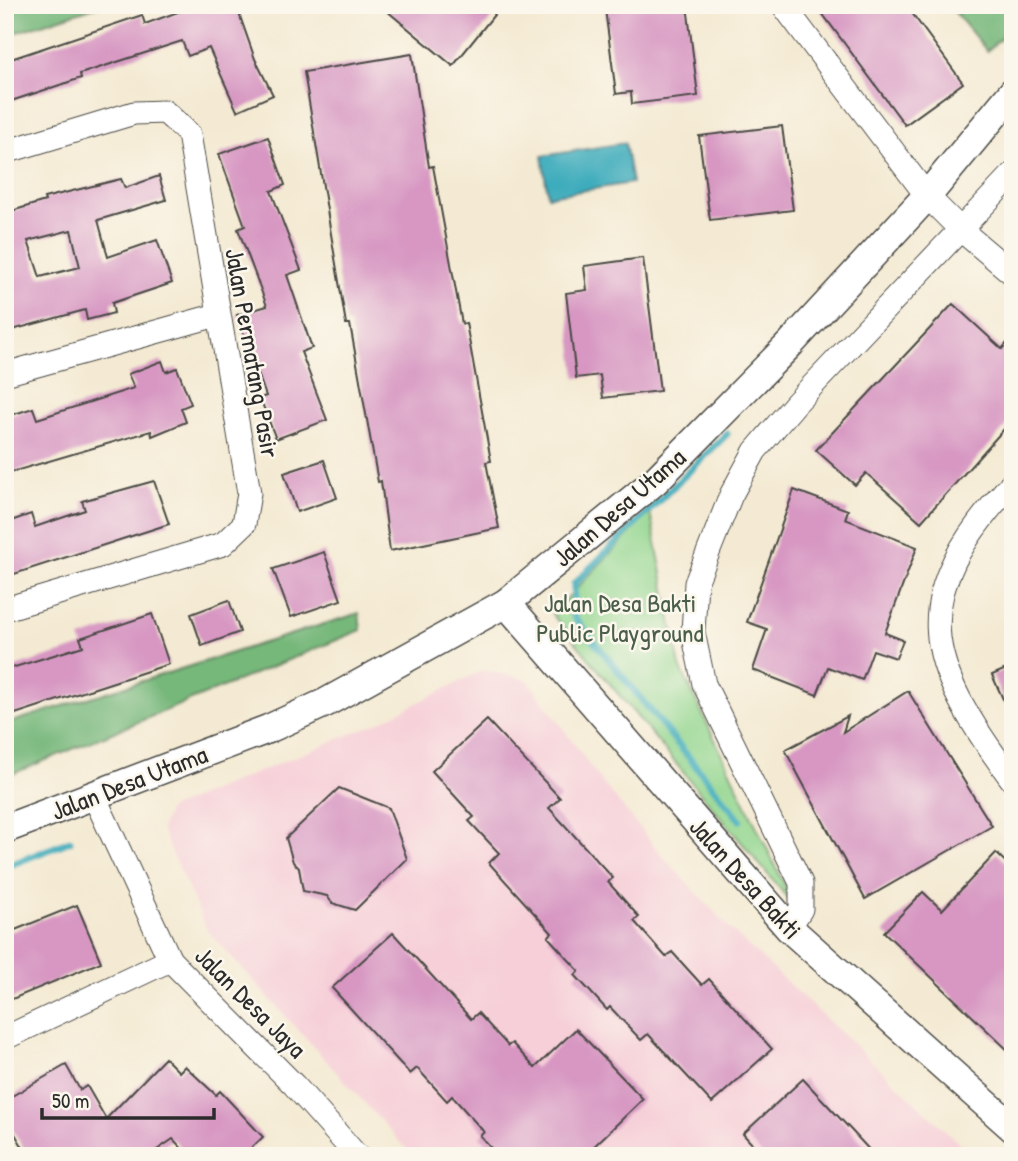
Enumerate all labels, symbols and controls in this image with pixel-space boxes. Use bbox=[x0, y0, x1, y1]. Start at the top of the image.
street label: Jalan Permatang Pasir bbox=[217, 245, 289, 461]
street label: Jalan Desa Utama bbox=[545, 440, 693, 574]
park label: Jalan Desa Bakti Public Playground bbox=[536, 585, 704, 650]
street label: Jalan Desa Utama bbox=[46, 736, 212, 828]
street label: Jalan Desa Bakti bbox=[682, 810, 810, 946]
street label: Jalan Desa Jaya bbox=[188, 939, 314, 1065]
scale bar bbox=[42, 1077, 214, 1121]
text: 50 m bbox=[52, 1086, 89, 1115]

